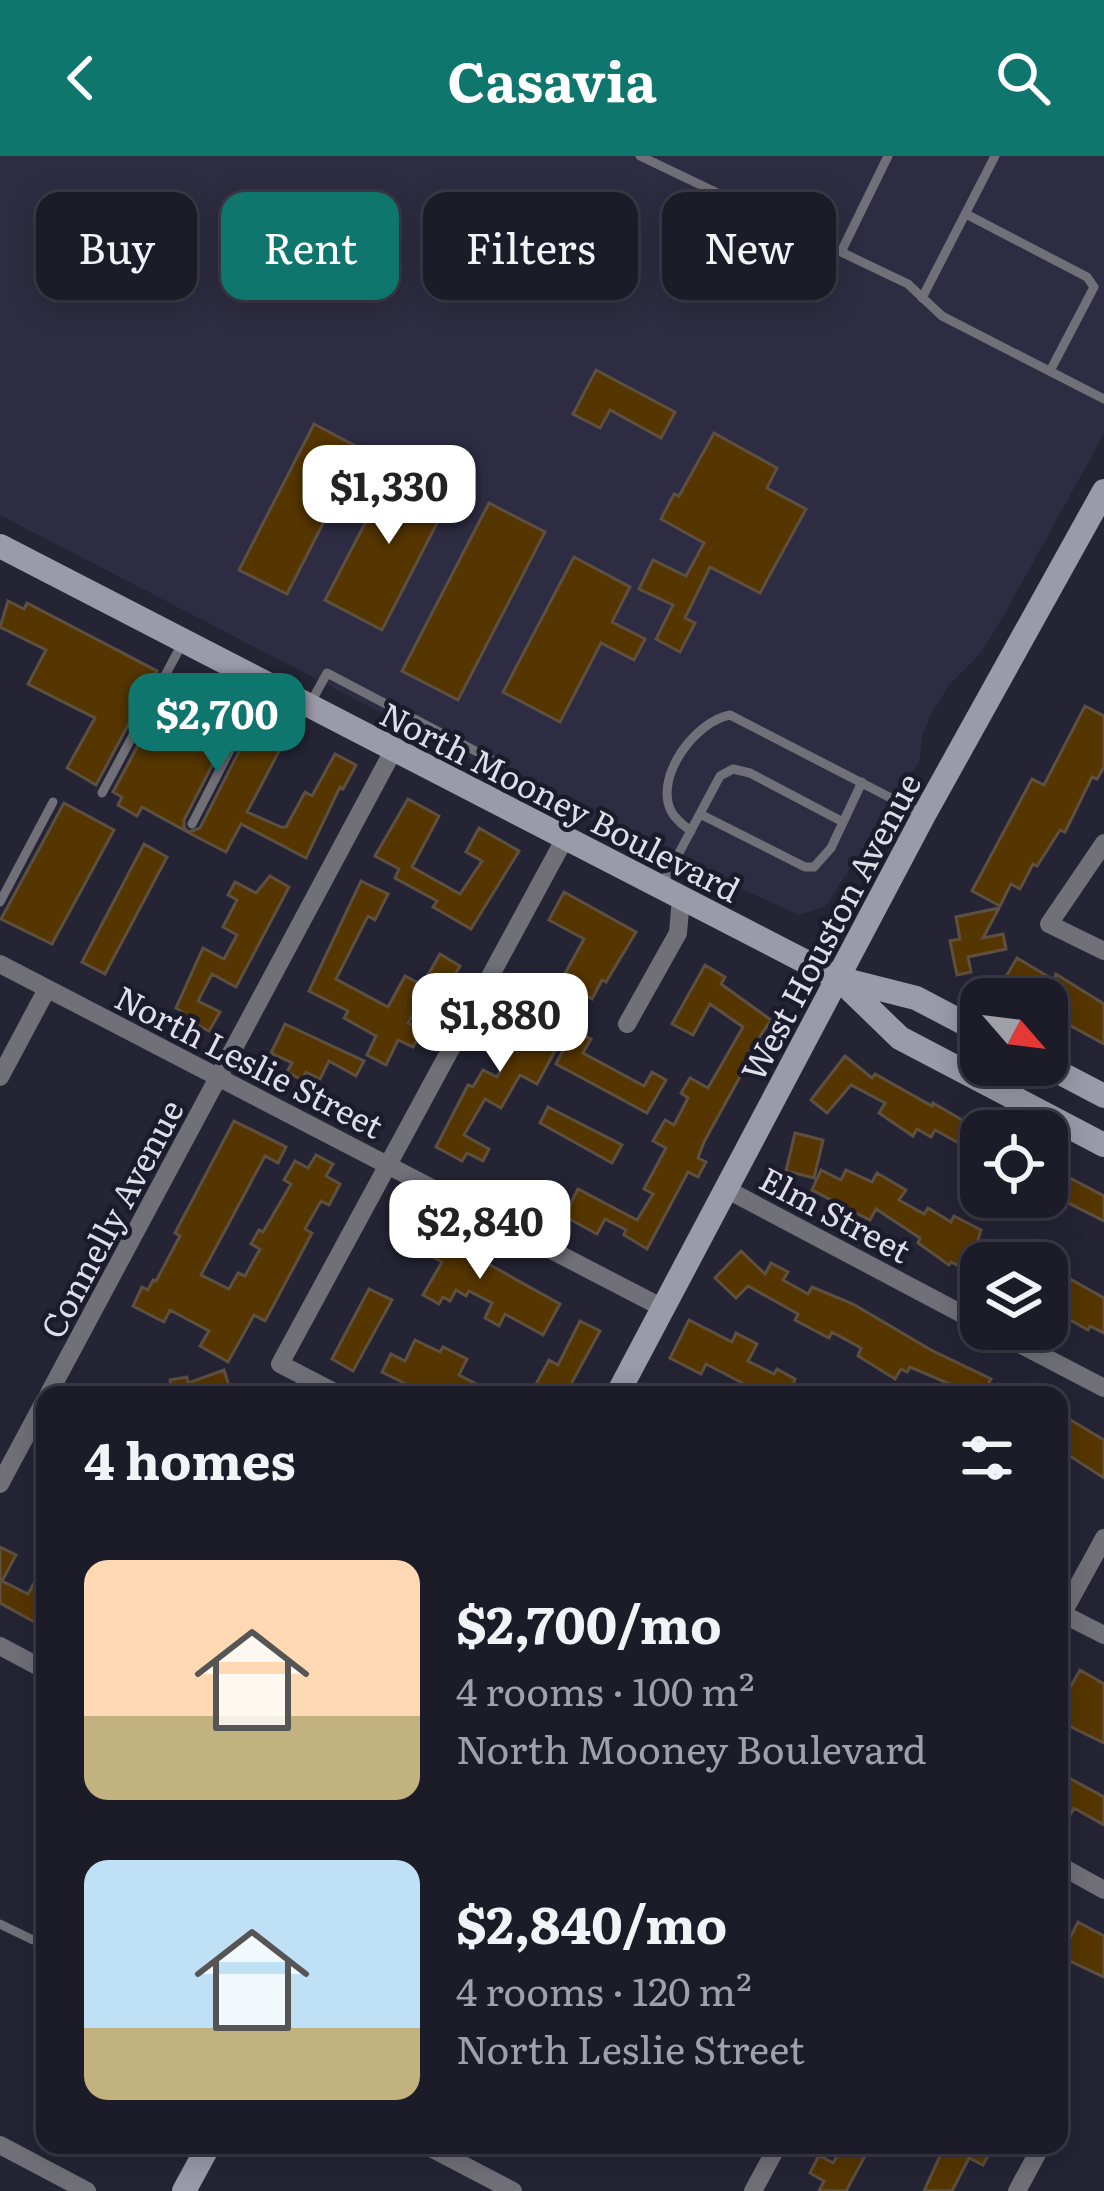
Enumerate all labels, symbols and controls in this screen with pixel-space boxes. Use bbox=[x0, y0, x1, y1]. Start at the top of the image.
text: Casavia bbox=[447, 38, 657, 119]
icon: back bbox=[48, 45, 114, 111]
icon: search bbox=[990, 45, 1056, 111]
chip: Buy bbox=[36, 192, 197, 300]
chip: Rent bbox=[221, 192, 399, 300]
chip: Filters bbox=[423, 192, 638, 300]
chip: New bbox=[662, 192, 836, 300]
pin: $1,330 bbox=[291, 445, 487, 547]
text: $1,330 bbox=[330, 455, 448, 513]
pin: $2,700 bbox=[119, 673, 315, 775]
text: $2,700 bbox=[155, 683, 279, 741]
street label: North Mooney Boulevard bbox=[372, 688, 750, 912]
street label: West Houston Avenue bbox=[727, 763, 931, 1089]
street label: North Leslie Street bbox=[107, 971, 393, 1149]
pin: $1,880 bbox=[402, 973, 598, 1075]
north arrow bbox=[960, 978, 1068, 1086]
map controls bbox=[960, 978, 1068, 1350]
text: $1,880 bbox=[439, 983, 561, 1041]
street label: Connelly Avenue bbox=[26, 1090, 194, 1346]
button: locate bbox=[960, 1110, 1068, 1218]
street label: Elm Street bbox=[752, 1153, 921, 1274]
pin: $2,840 bbox=[382, 1180, 578, 1282]
text: $2,840 bbox=[416, 1190, 544, 1248]
button: layers bbox=[960, 1242, 1068, 1350]
text: 4 homes bbox=[84, 1420, 296, 1496]
icon: filters bbox=[954, 1425, 1020, 1491]
text: $2,700/mo bbox=[456, 1584, 722, 1660]
icon: home bbox=[180, 1608, 324, 1752]
text: 4 rooms · 100 m² bbox=[456, 1660, 754, 1718]
text: North Mooney Boulevard bbox=[456, 1718, 927, 1776]
text: $2,840/mo bbox=[456, 1884, 727, 1960]
icon: home bbox=[180, 1908, 324, 2052]
text: 4 rooms · 120 m² bbox=[456, 1960, 752, 2018]
text: North Leslie Street bbox=[456, 2018, 805, 2076]

